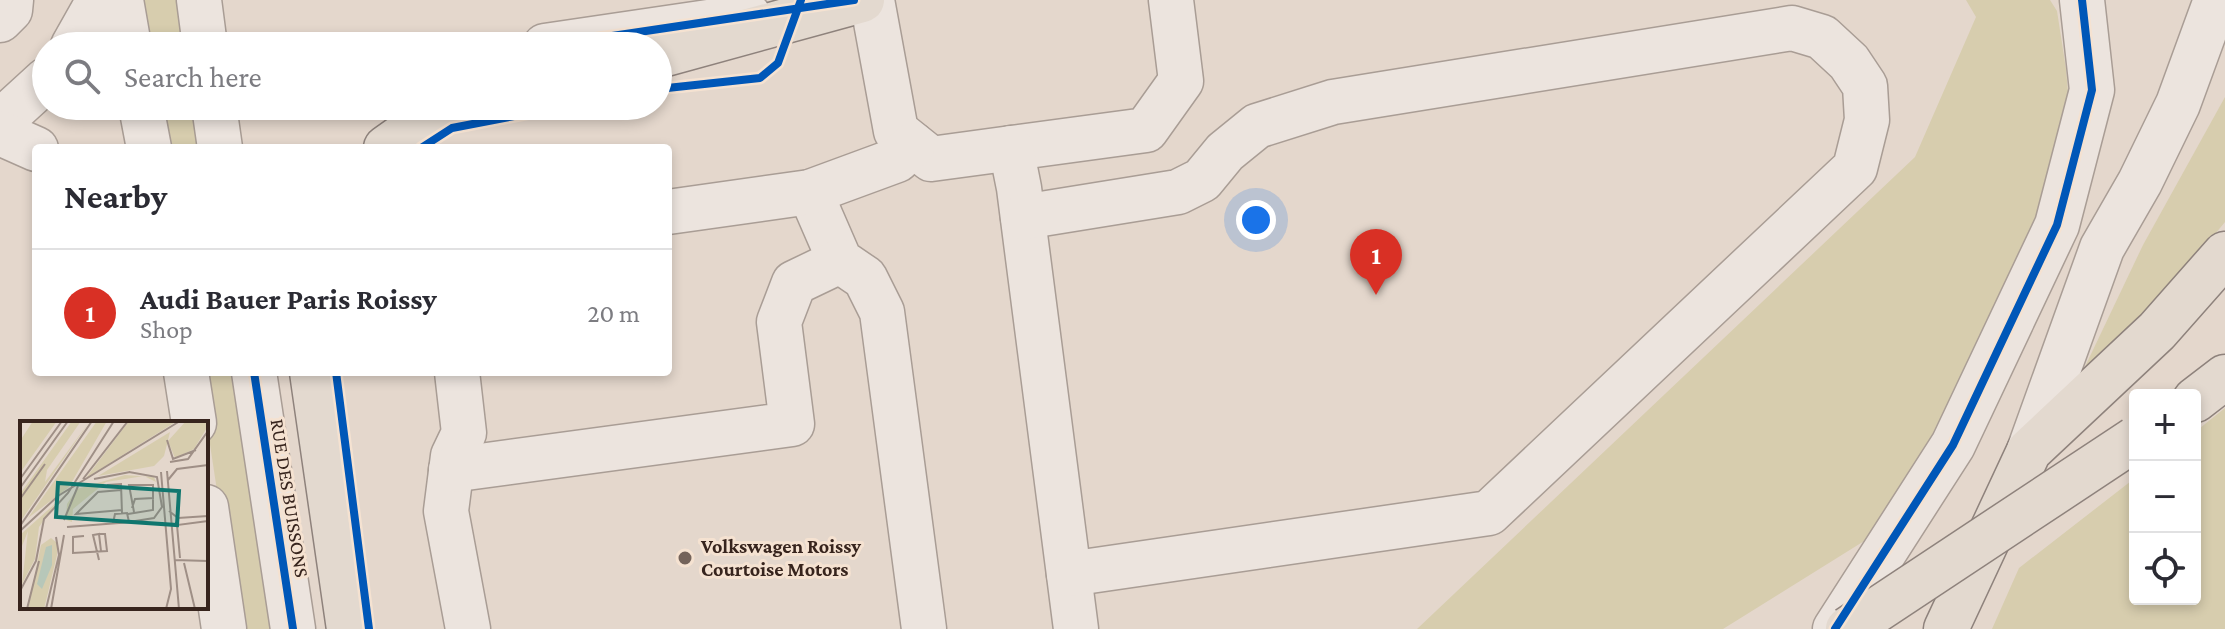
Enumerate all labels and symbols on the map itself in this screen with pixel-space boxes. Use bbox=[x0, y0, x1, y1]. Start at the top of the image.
your location bbox=[1236, 200, 1276, 240]
pin: 1 bbox=[1350, 229, 1402, 295]
street label: RUE DES BUISSONS bbox=[267, 417, 313, 579]
inset map bbox=[20, 421, 208, 609]
place label: Volkswagen Roissy Courtoise Motors bbox=[700, 535, 861, 580]
marker: Volkswagen Roissy Courtoise Motors bbox=[676, 549, 694, 567]

